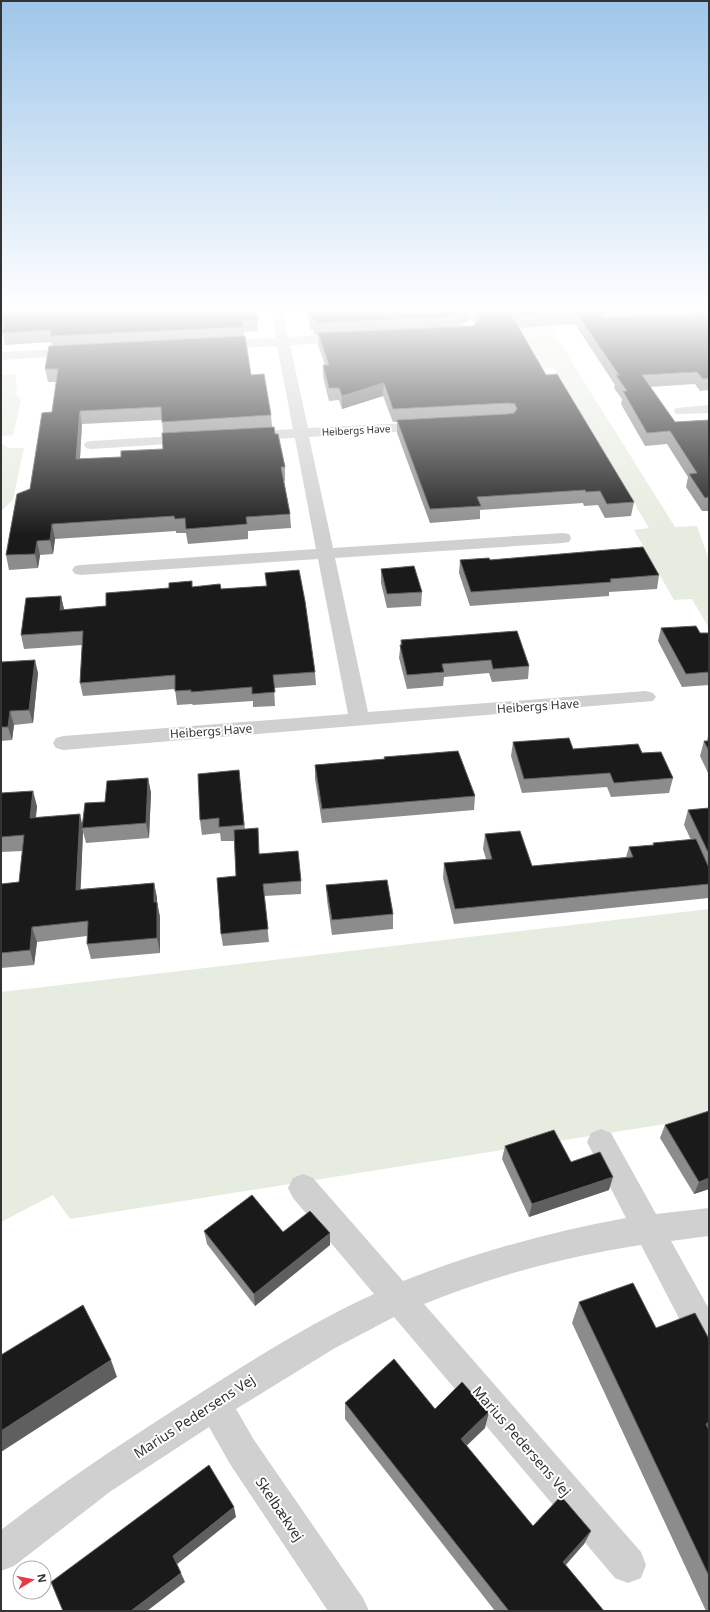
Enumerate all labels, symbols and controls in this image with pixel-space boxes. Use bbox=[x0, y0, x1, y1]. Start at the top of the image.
street label: Heibergs Have bbox=[321, 421, 391, 439]
street label: Heibergs Have bbox=[496, 695, 580, 717]
street label: Heibergs Have bbox=[169, 720, 253, 742]
street label: Marius Pedersens Vej bbox=[130, 1370, 258, 1462]
street label: Marius Pedersens Vej bbox=[469, 1382, 575, 1500]
street label: Skelbækvej bbox=[252, 1473, 308, 1545]
north arrow bbox=[12, 1560, 52, 1600]
text: N bbox=[34, 1572, 51, 1584]

